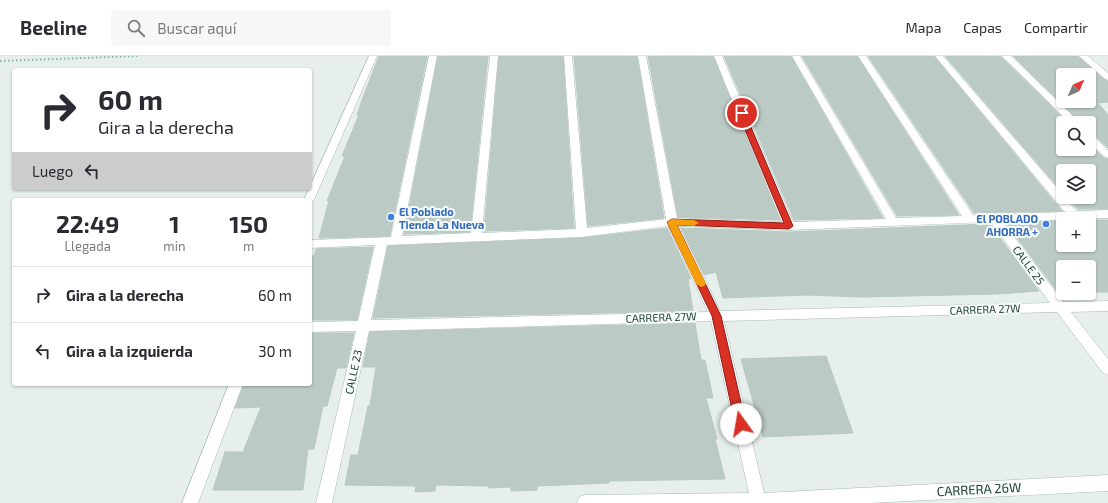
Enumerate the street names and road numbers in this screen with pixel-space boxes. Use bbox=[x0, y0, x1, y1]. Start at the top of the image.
street label: CALLE 25 bbox=[1010, 243, 1048, 287]
street label: CARRERA 27W bbox=[949, 301, 1021, 317]
street label: CARRERA 27W bbox=[625, 309, 697, 325]
street label: CALLE 23 bbox=[342, 348, 364, 396]
street label: CARRERA 26W bbox=[936, 479, 1022, 499]

